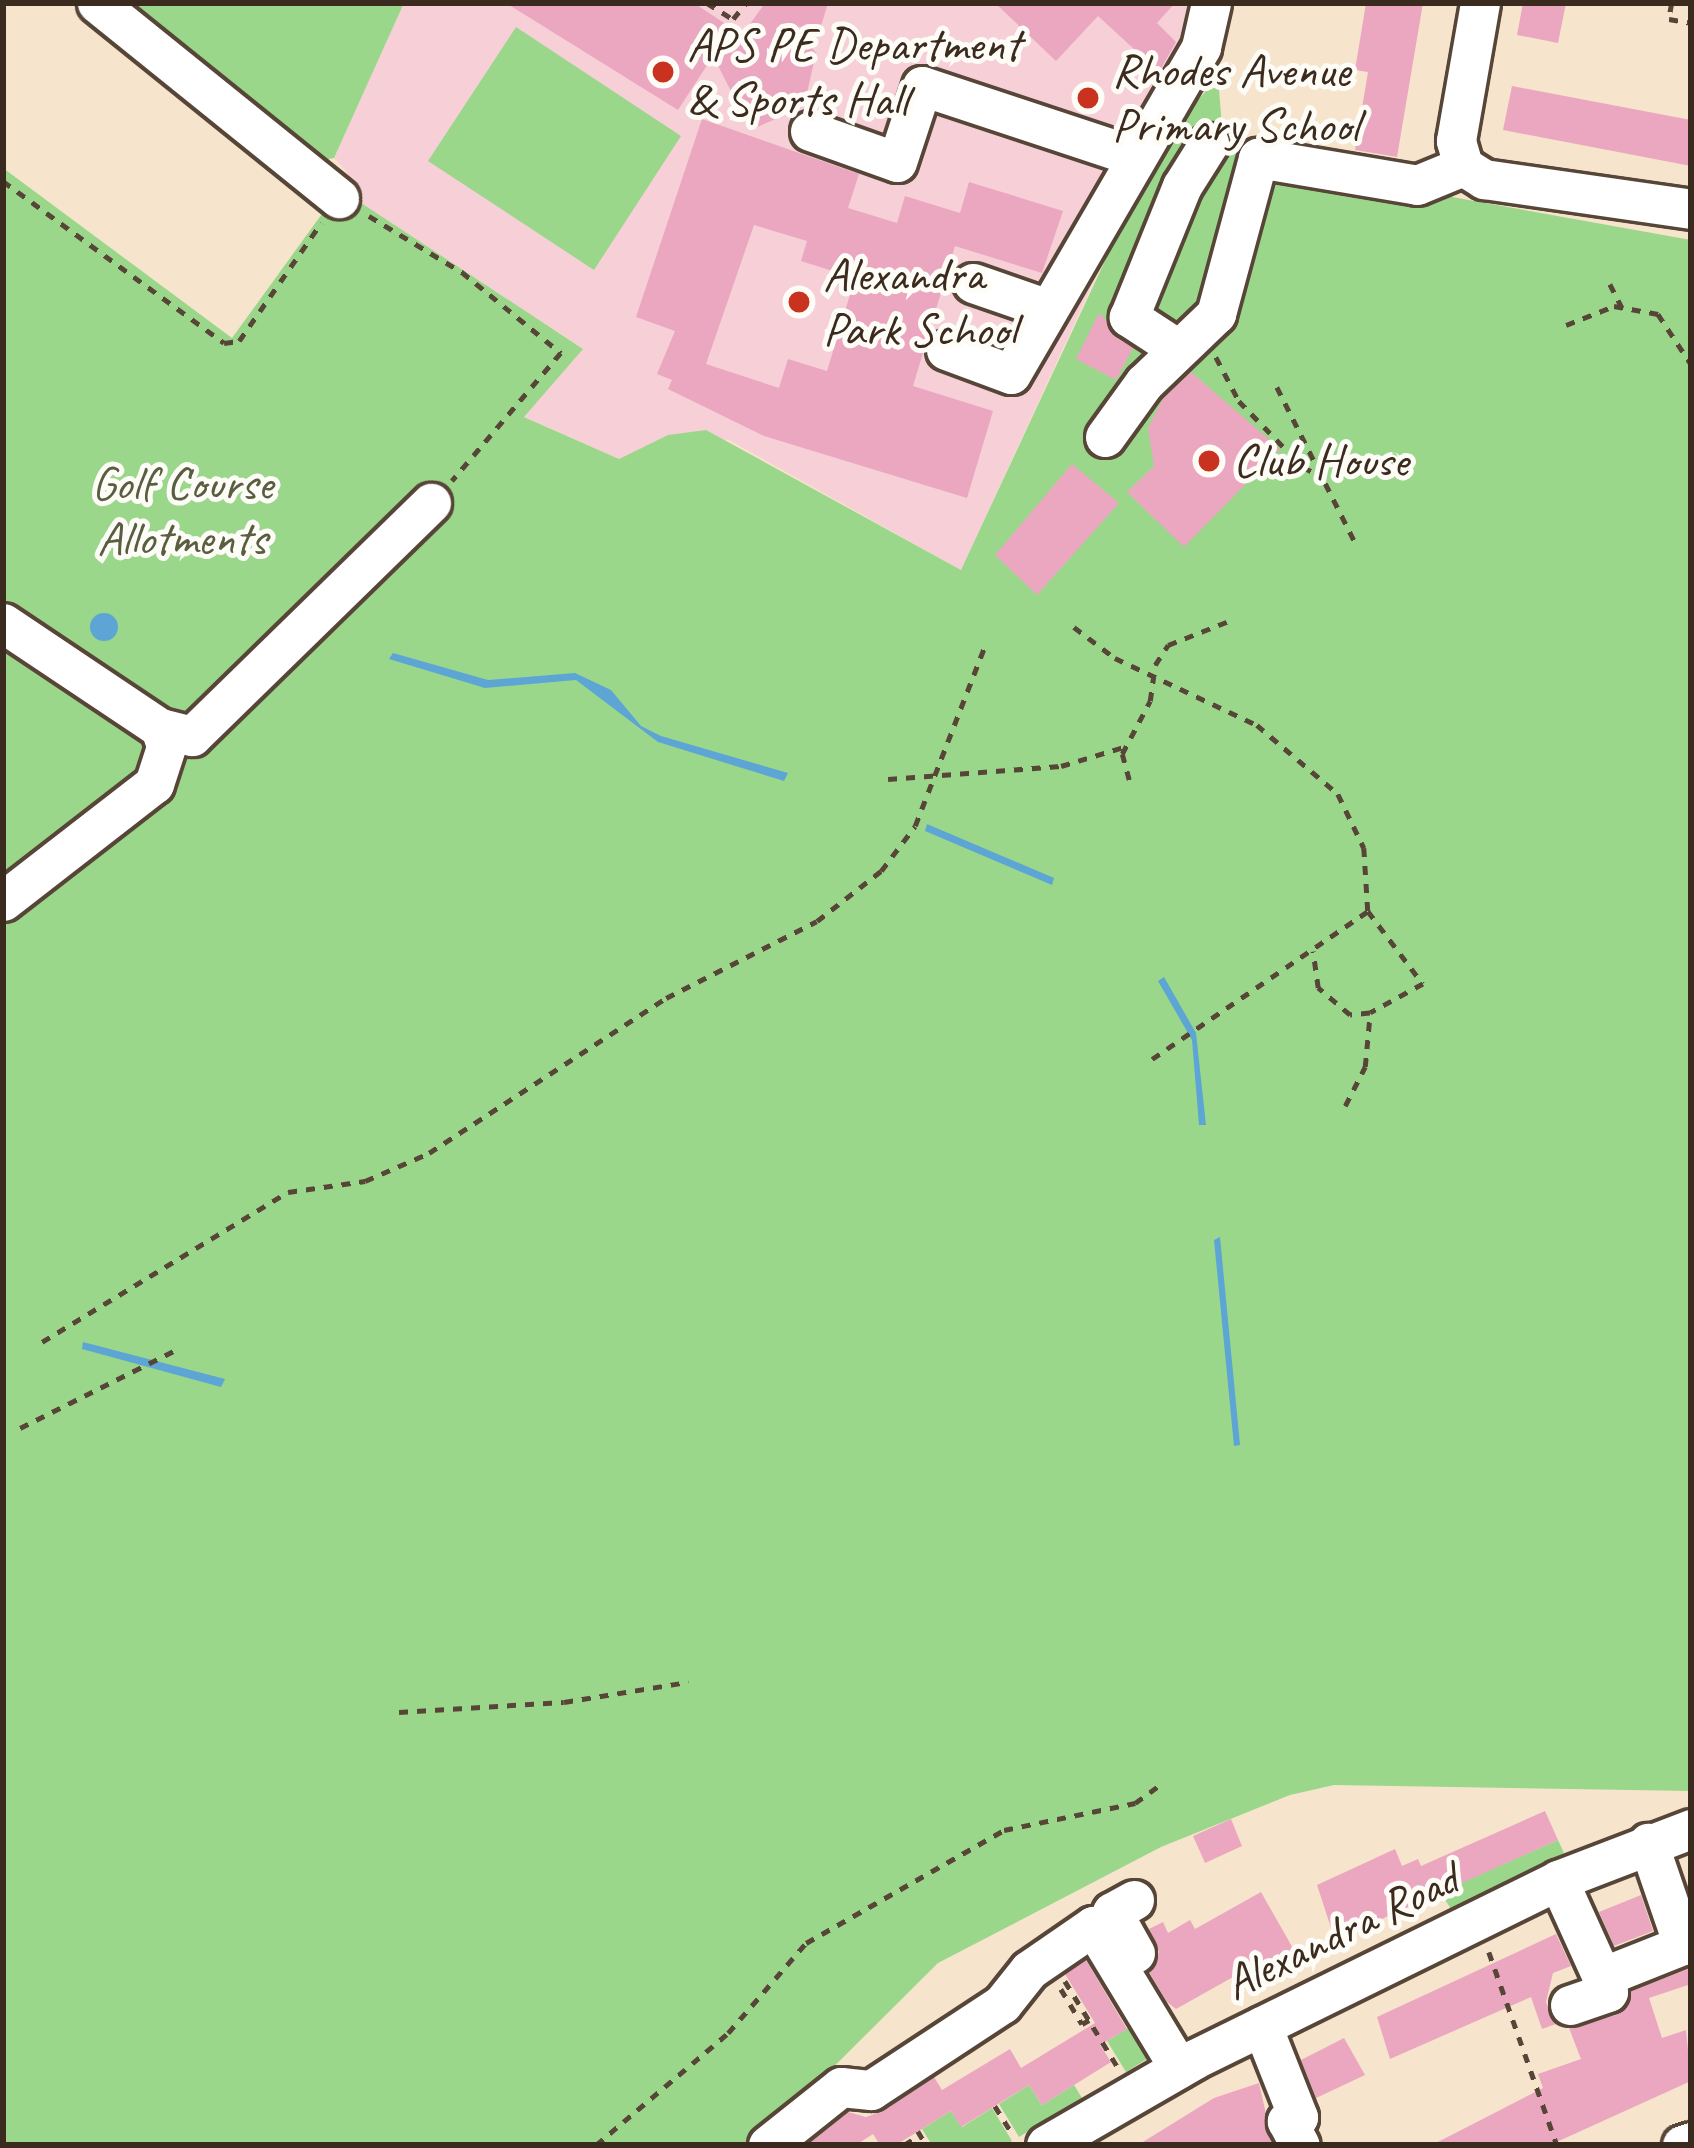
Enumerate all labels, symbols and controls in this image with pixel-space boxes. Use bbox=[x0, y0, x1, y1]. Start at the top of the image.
place label: APS PE Department & Sports Hall bbox=[687, 15, 1021, 128]
place label: Rhodes Avenue Primary School bbox=[1112, 41, 1358, 154]
marker: APS PE Department & Sports Hall bbox=[650, 59, 676, 85]
marker: Rhodes Avenue Primary School bbox=[1075, 85, 1101, 111]
place label: Alexandra Park School bbox=[823, 245, 1014, 358]
marker: Alexandra Park School bbox=[786, 289, 812, 315]
place label: Club House bbox=[1233, 432, 1408, 490]
marker: Club House bbox=[1196, 448, 1222, 474]
park label: Golf Course Allotments bbox=[92, 454, 272, 567]
street label: Alexandra Road bbox=[1215, 1850, 1467, 2012]

